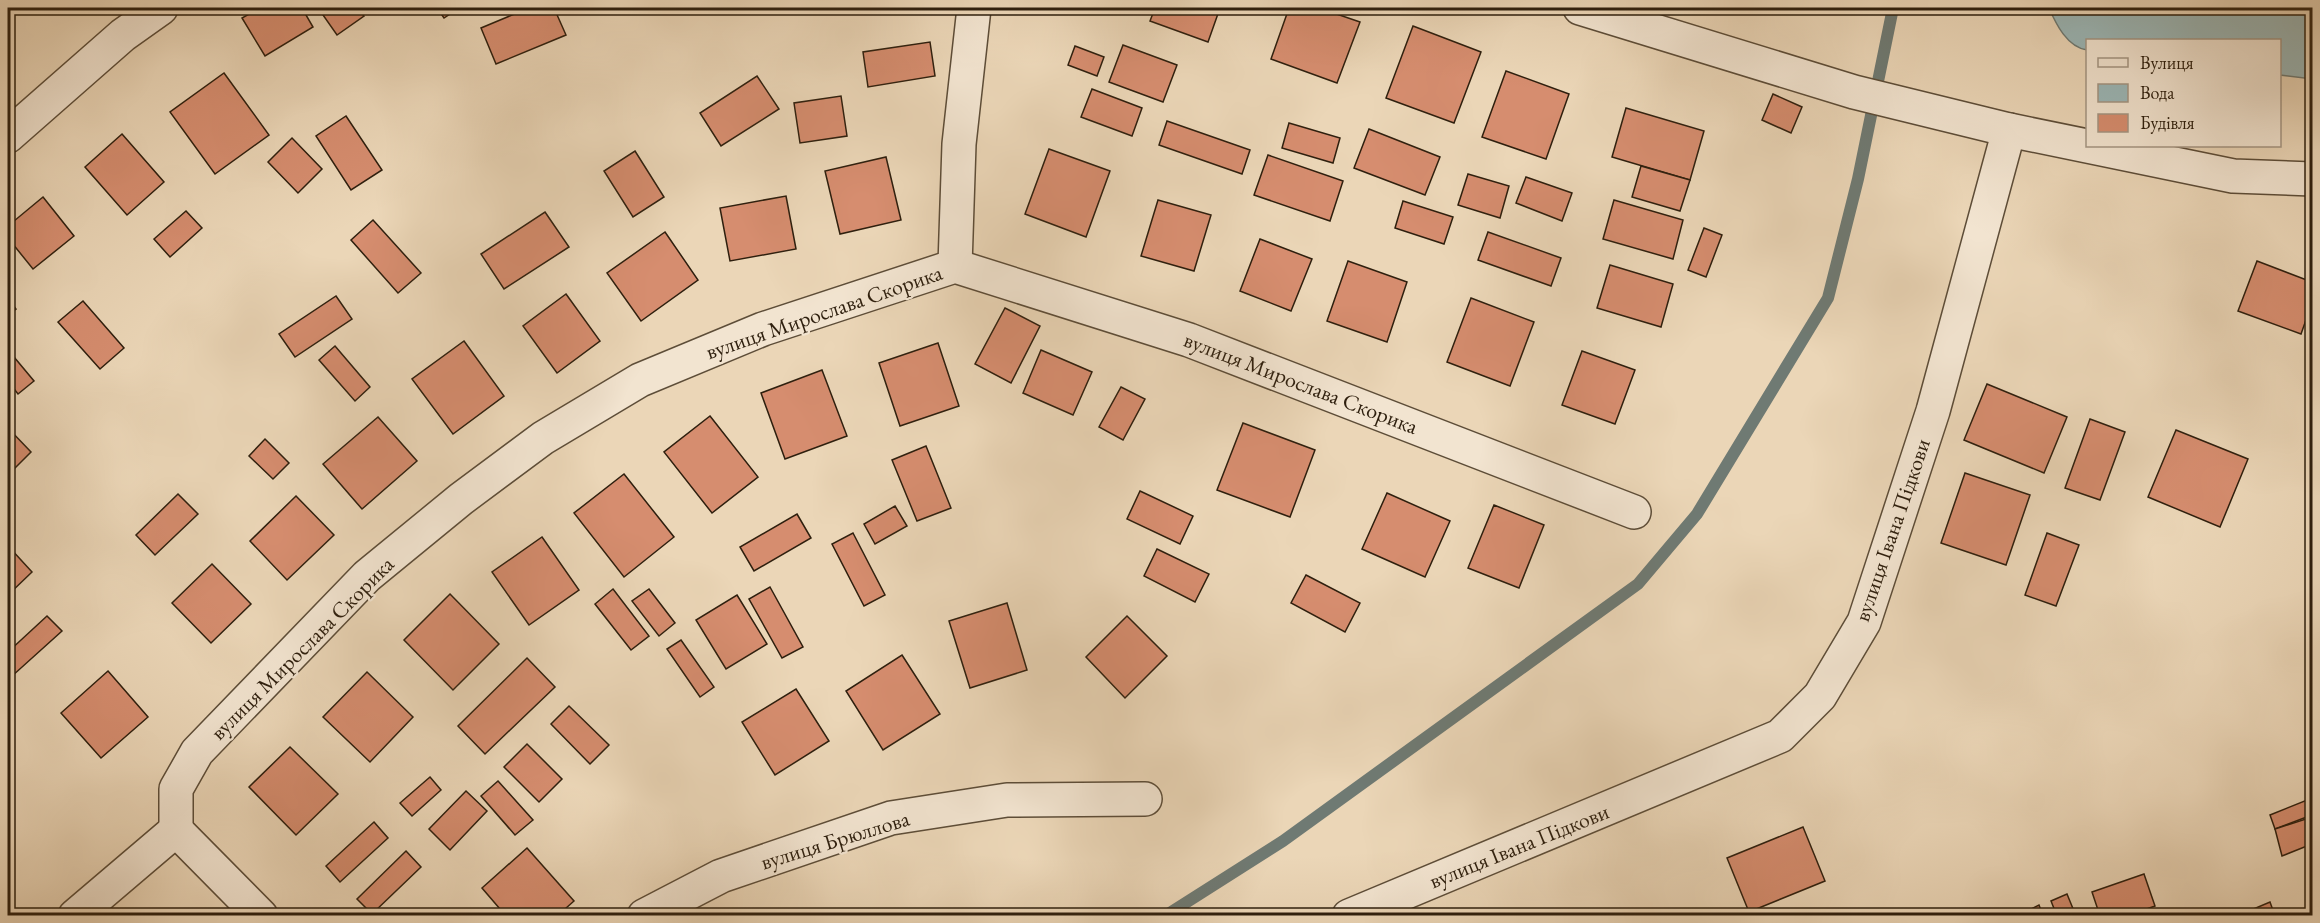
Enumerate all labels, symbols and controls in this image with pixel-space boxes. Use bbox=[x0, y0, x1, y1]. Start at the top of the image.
legend bbox=[2086, 39, 2281, 147]
text: Вулиця bbox=[2140, 51, 2193, 74]
text: Вода bbox=[2140, 81, 2175, 104]
text: Будівля bbox=[2140, 111, 2195, 134]
street label: вулиця Мирослава Скорика bbox=[702, 258, 946, 366]
street label: вулиця Мирослава Скорика bbox=[1180, 325, 1422, 441]
street label: вулиця Івана Підкови bbox=[1847, 434, 1937, 625]
street label: вулиця Мирослава Скорика bbox=[204, 550, 400, 746]
street label: вулиця Івана Підкови bbox=[1425, 797, 1614, 895]
street label: вулиця Брюллова bbox=[757, 804, 913, 876]

